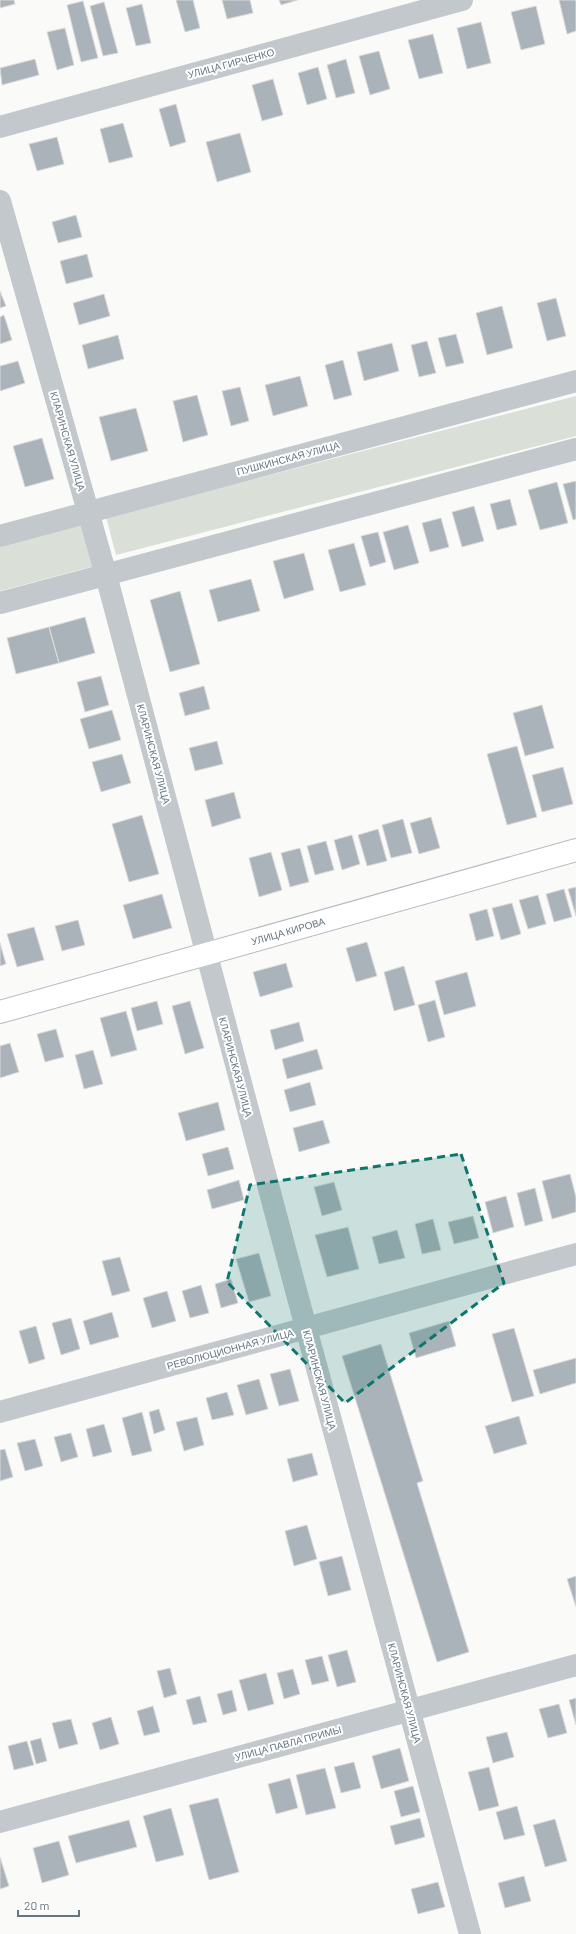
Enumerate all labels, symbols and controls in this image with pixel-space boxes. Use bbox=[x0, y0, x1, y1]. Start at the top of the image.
street label: УЛИЦА ГИРЧЕНКО bbox=[186, 46, 276, 80]
street label: КЛАРИНСКАЯ УЛИЦА bbox=[48, 390, 88, 492]
street label: ПУШКИНСКАЯ УЛИЦА bbox=[235, 438, 341, 477]
street label: КЛАРИНСКАЯ УЛИЦА bbox=[135, 703, 173, 806]
street label: УЛИЦА КИРОВА bbox=[250, 915, 327, 947]
street label: КЛАРИНСКАЯ УЛИЦА bbox=[217, 1016, 255, 1119]
street label: РЕВОЛЮЦИОННАЯ УЛИЦА bbox=[165, 1326, 295, 1372]
street label: КЛАРИНСКАЯ УЛИЦА bbox=[301, 1329, 339, 1432]
street label: КЛАРИНСКАЯ УЛИЦА bbox=[386, 1642, 424, 1745]
street label: УЛИЦА ПАВЛА ПРИМЫ bbox=[233, 1723, 343, 1763]
scale bar bbox=[18, 1892, 79, 1918]
text: 20 m bbox=[24, 1898, 50, 1912]

